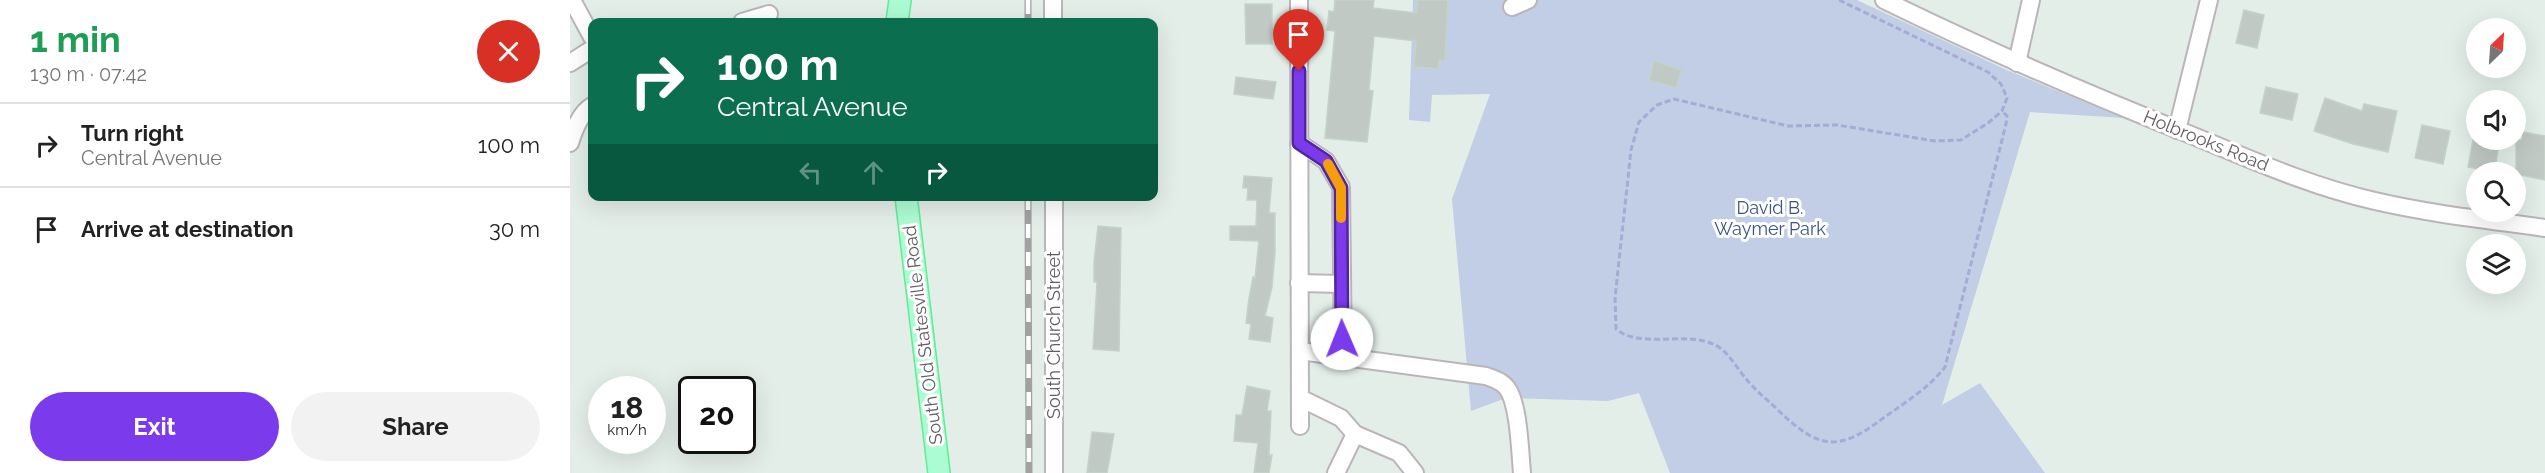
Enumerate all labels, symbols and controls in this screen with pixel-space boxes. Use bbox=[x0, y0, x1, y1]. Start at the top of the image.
pin bbox=[1273, 9, 1324, 71]
text: 1 min bbox=[30, 18, 121, 60]
icon: arrive bbox=[1282, 18, 1315, 51]
north arrow bbox=[2466, 18, 2526, 78]
map controls bbox=[2466, 18, 2526, 294]
button: close bbox=[477, 20, 540, 83]
text: 100 m bbox=[717, 41, 839, 90]
icon: right bbox=[618, 42, 696, 120]
text: 130 m · 07:42 bbox=[30, 62, 147, 86]
button: sound bbox=[2466, 90, 2526, 150]
text: Central Avenue bbox=[717, 91, 907, 122]
street label: Holbrooks Road bbox=[2140, 106, 2272, 175]
text: Turn right bbox=[81, 120, 184, 146]
icon: right bbox=[30, 129, 63, 162]
text: 100 m bbox=[478, 132, 540, 158]
text: Central Avenue bbox=[81, 146, 222, 170]
icon: left bbox=[794, 156, 827, 189]
icon: ahead bbox=[857, 156, 890, 189]
icon: right bbox=[920, 156, 953, 189]
button: search bbox=[2466, 162, 2526, 222]
park label: David B. Waymer Park bbox=[1714, 197, 1826, 239]
icon: arrive bbox=[30, 213, 63, 246]
text: Arrive at destination bbox=[81, 216, 294, 242]
text: 30 m bbox=[489, 216, 540, 242]
street label: South Old Statesville Road bbox=[899, 224, 946, 446]
button: layers bbox=[2466, 234, 2526, 294]
street label: South Church Street bbox=[1043, 251, 1064, 419]
position arrow bbox=[1310, 307, 1374, 371]
speed limit sign: 20 bbox=[678, 376, 756, 454]
text: 18 bbox=[611, 390, 643, 425]
button: Exit bbox=[30, 392, 279, 461]
button: Share bbox=[291, 392, 540, 461]
text: km/h bbox=[607, 421, 647, 439]

